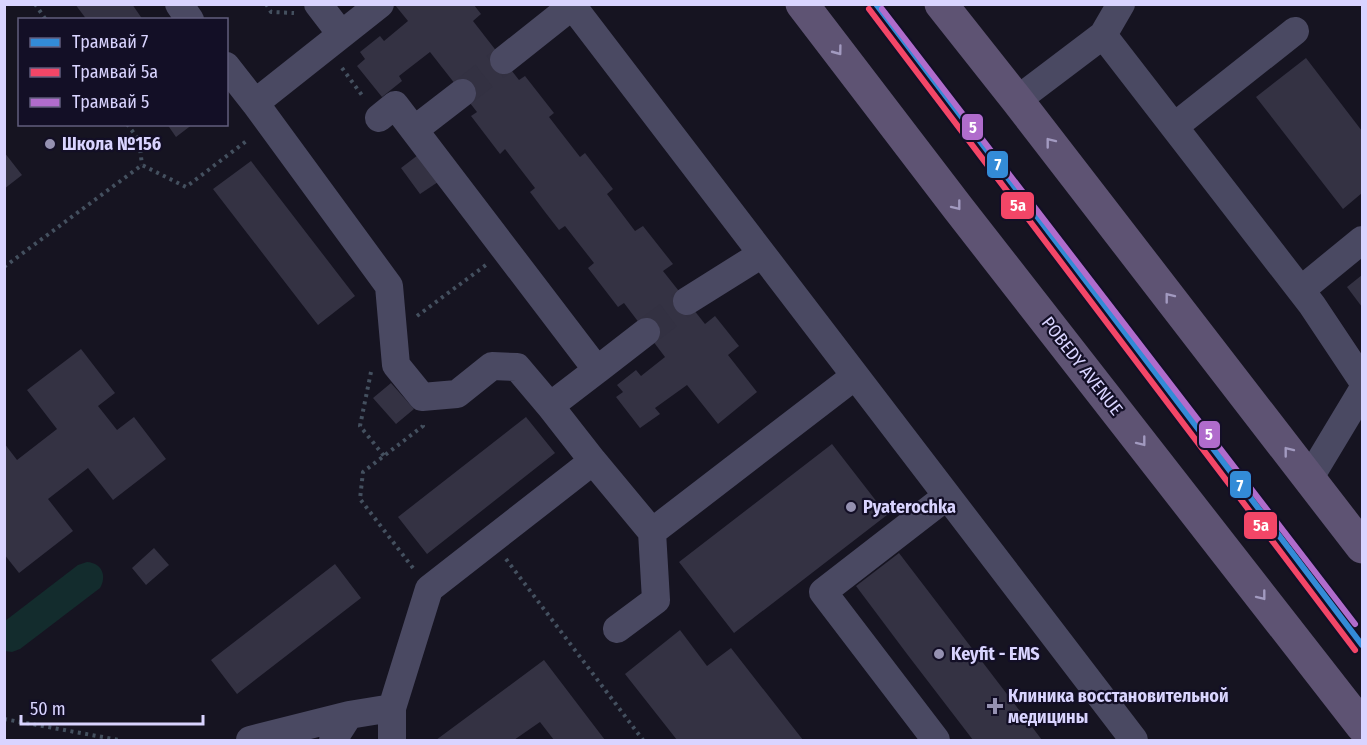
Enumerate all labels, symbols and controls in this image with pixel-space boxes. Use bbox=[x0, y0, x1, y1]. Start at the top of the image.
legend bbox=[18, 18, 228, 126]
text: Трамвай 7 bbox=[72, 31, 148, 53]
one-way arrow bbox=[831, 44, 842, 55]
text: Трамвай 5а bbox=[72, 61, 158, 83]
text: Трамвай 5 bbox=[72, 91, 149, 113]
line badge: 5 bbox=[961, 113, 984, 141]
text: 5 bbox=[969, 118, 977, 137]
place label: Школа №156 bbox=[62, 133, 161, 155]
marker: Школа №156 bbox=[43, 137, 57, 151]
one-way arrow bbox=[1046, 138, 1057, 149]
line badge: 7 bbox=[986, 150, 1009, 179]
text: 7 bbox=[995, 155, 1002, 174]
line badge: 5а bbox=[1000, 191, 1035, 220]
text: 5а bbox=[1010, 196, 1026, 215]
one-way arrow bbox=[949, 199, 960, 210]
one-way arrow bbox=[1165, 292, 1176, 303]
street label: POBEDY AVENUE bbox=[1037, 312, 1127, 420]
line badge: 5 bbox=[1198, 420, 1221, 449]
text: 5 bbox=[1205, 425, 1213, 444]
one-way arrow bbox=[1134, 435, 1145, 446]
one-way arrow bbox=[1284, 447, 1295, 458]
line badge: 7 bbox=[1229, 470, 1252, 499]
text: 7 bbox=[1237, 476, 1244, 495]
place label: Pyaterochka bbox=[863, 496, 956, 518]
marker: Pyaterochka bbox=[844, 500, 858, 514]
line badge: 5а bbox=[1243, 511, 1278, 540]
text: 5а bbox=[1253, 516, 1269, 535]
one-way arrow bbox=[1254, 589, 1265, 600]
place label: Keyfit - EMS bbox=[951, 643, 1040, 665]
marker: Keyfit - EMS bbox=[932, 647, 946, 661]
place label: Клиника восстановительной медицины bbox=[1008, 685, 1229, 728]
scale bar bbox=[21, 688, 202, 726]
marker: Клиника восстановительной медицины bbox=[986, 697, 1004, 715]
text: 50 m bbox=[30, 698, 66, 720]

